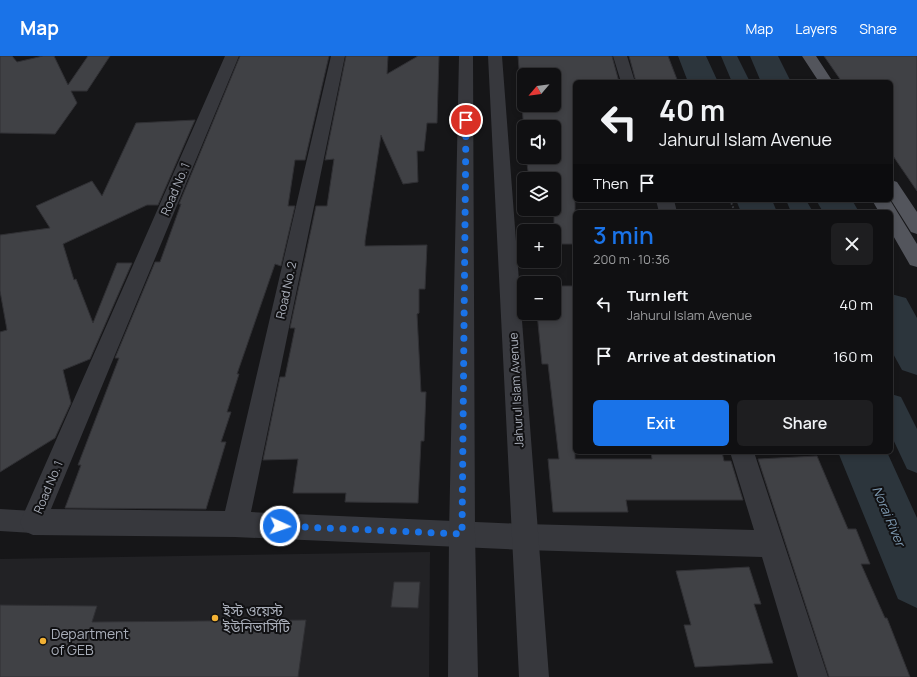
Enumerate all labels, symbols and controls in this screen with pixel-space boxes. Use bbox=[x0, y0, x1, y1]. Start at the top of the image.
text: Map bbox=[20, 15, 59, 41]
text: Map bbox=[745, 19, 773, 38]
text: Layers bbox=[795, 19, 837, 38]
text: Share bbox=[859, 19, 897, 38]
north arrow bbox=[517, 68, 561, 112]
map controls bbox=[517, 68, 561, 320]
text: 40 m bbox=[659, 91, 725, 129]
icon: left bbox=[593, 96, 645, 148]
pin bbox=[449, 103, 483, 137]
icon: arrive bbox=[455, 109, 477, 131]
button: sound bbox=[517, 120, 561, 164]
text: Jahurul Islam Avenue bbox=[659, 127, 832, 151]
street label: Road No. 1 bbox=[156, 160, 194, 218]
button: layers bbox=[517, 172, 561, 216]
icon: arrive bbox=[636, 172, 658, 194]
text: Then bbox=[593, 173, 628, 194]
text: 3 min bbox=[593, 218, 654, 251]
button: close bbox=[831, 223, 873, 265]
button: + bbox=[517, 224, 561, 268]
text: 200 m · 10:36 bbox=[593, 250, 670, 268]
street label: Road No. 2 bbox=[272, 260, 300, 320]
button: − bbox=[517, 276, 561, 320]
text: Turn left bbox=[627, 285, 689, 306]
icon: left bbox=[593, 293, 615, 315]
text: 40 m bbox=[839, 294, 873, 315]
text: Jahurul Islam Avenue bbox=[627, 306, 752, 324]
street label: Jahurul Islam Avenue bbox=[504, 332, 528, 448]
icon: arrive bbox=[593, 345, 615, 367]
text: Arrive at destination bbox=[627, 346, 776, 367]
text: 160 m bbox=[833, 346, 873, 367]
button: Exit bbox=[593, 400, 729, 446]
button: Share bbox=[737, 400, 873, 446]
street label: Road No. 1 bbox=[29, 458, 67, 516]
water label: Norai River bbox=[868, 483, 911, 551]
position arrow bbox=[259, 505, 301, 547]
place label: ইস্ট ওয়েস্ট ইউনিভার্সিটি bbox=[222, 601, 290, 636]
marker: ইস্ট ওয়েস্ট ইউনিভার্সিটি bbox=[210, 613, 220, 623]
place label: Department of GEB bbox=[51, 624, 129, 659]
marker: Department of GEB bbox=[38, 636, 48, 646]

